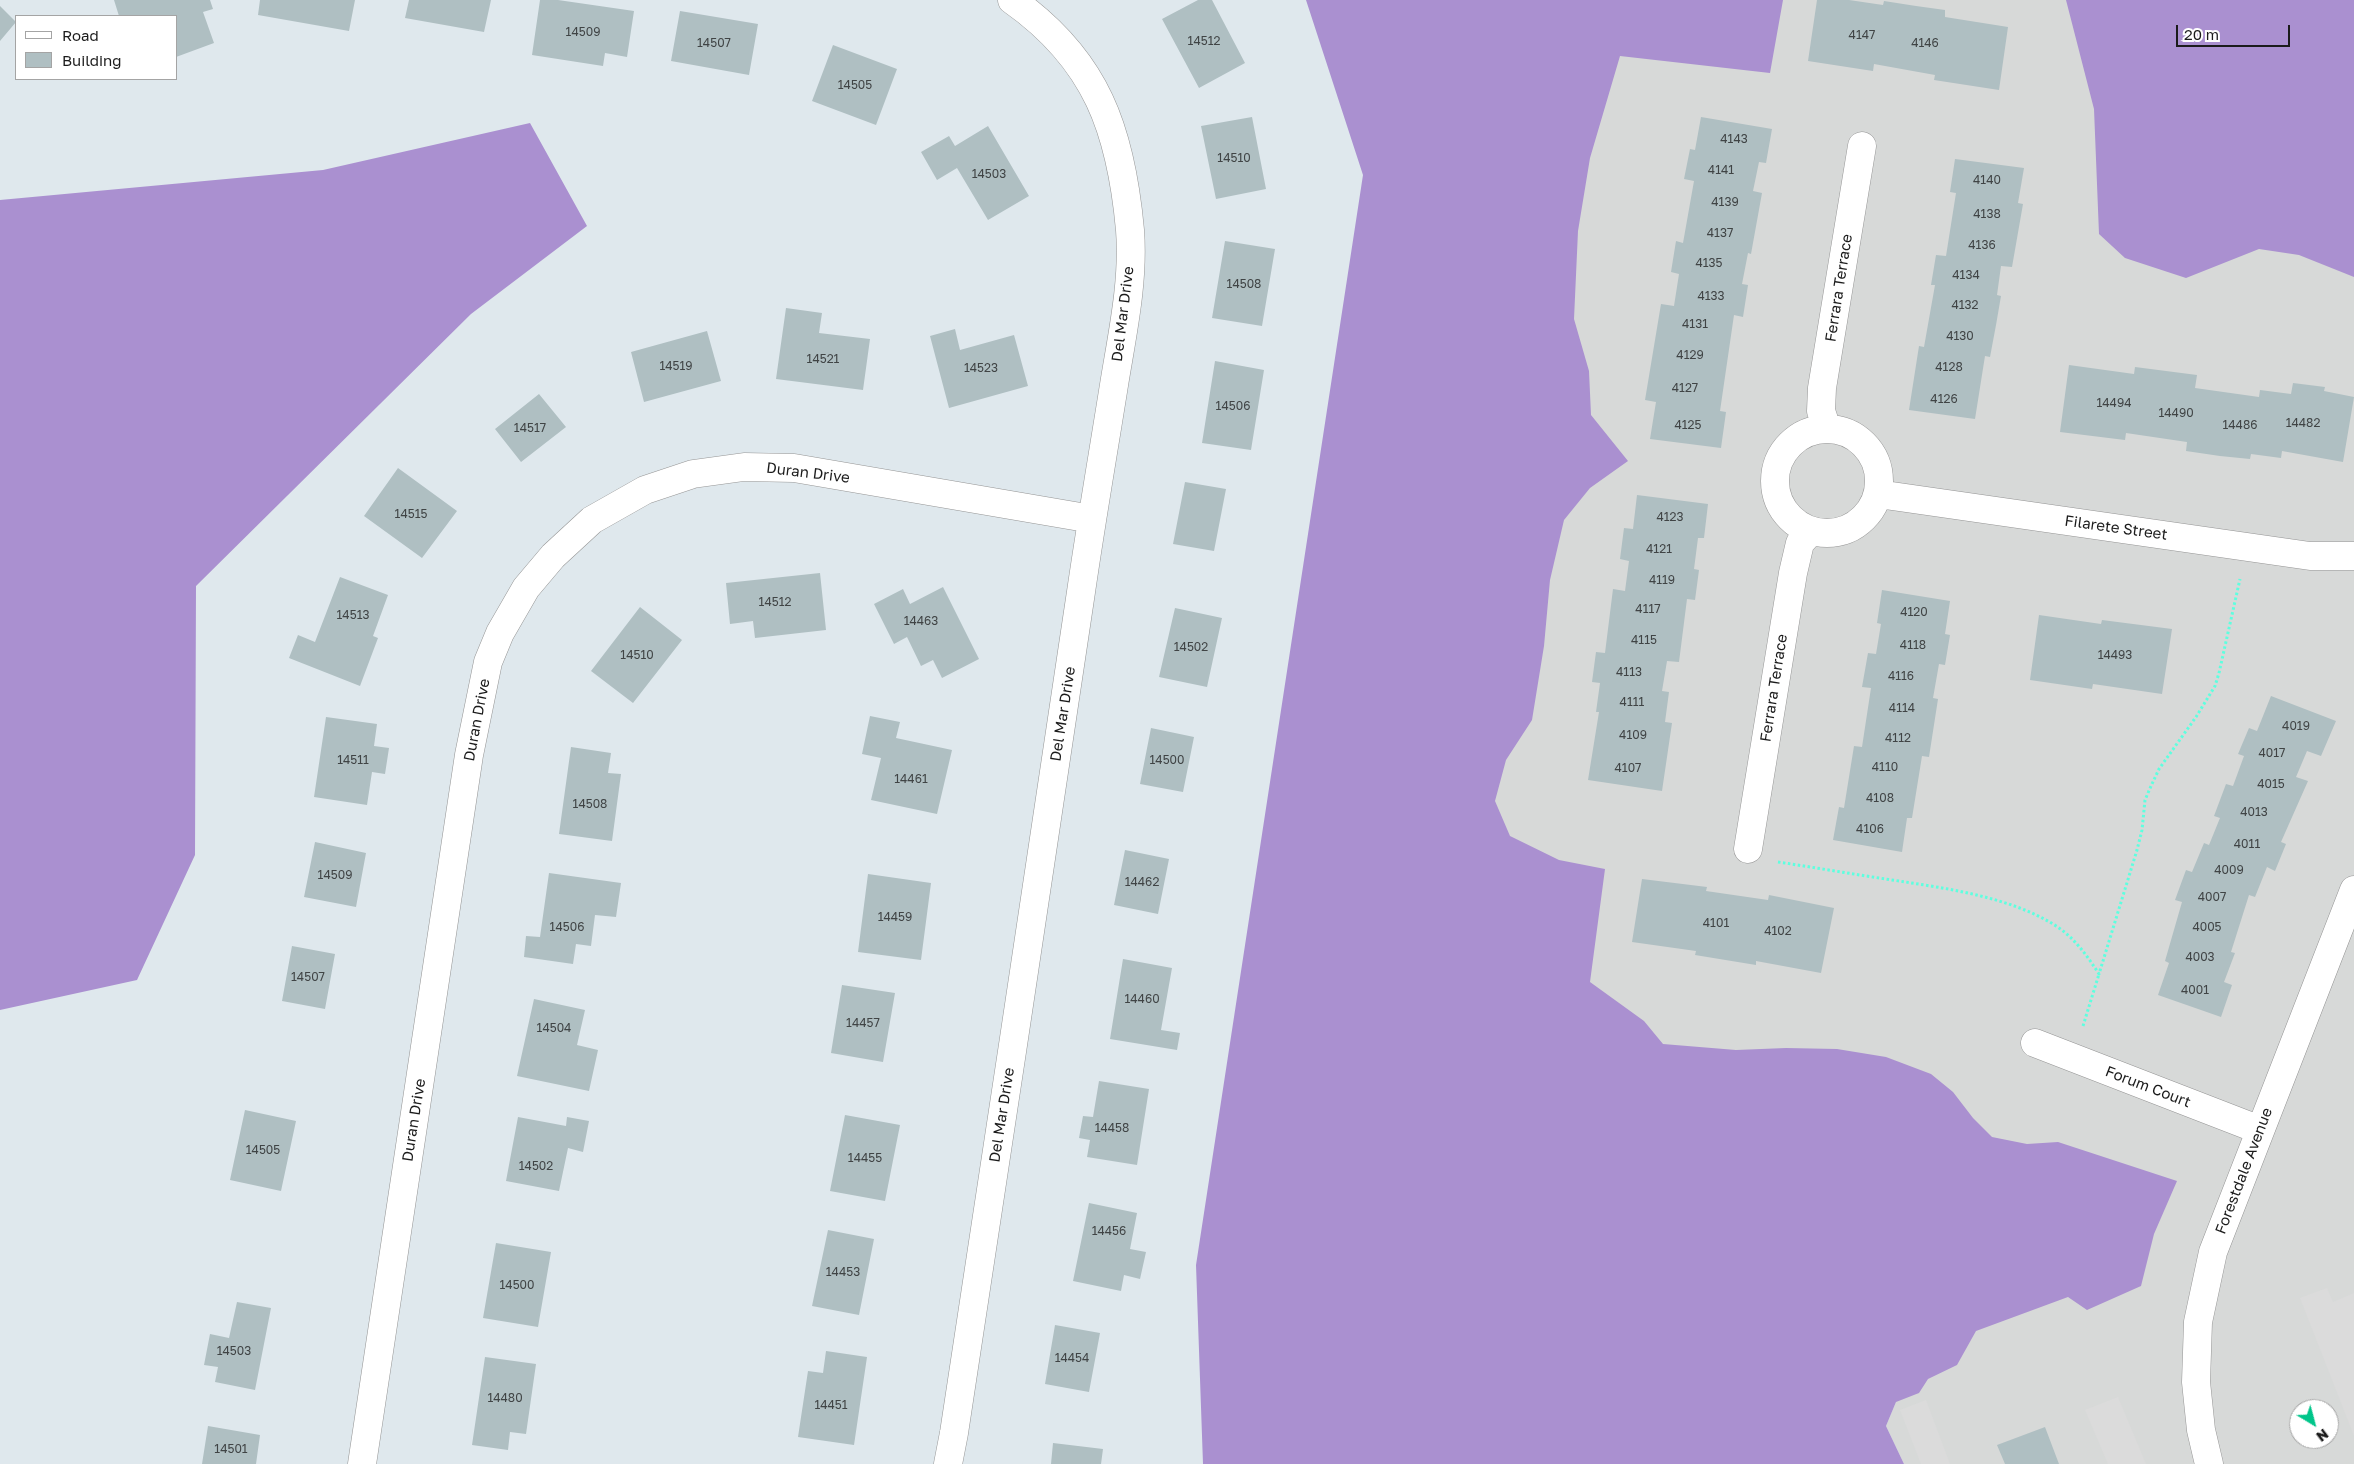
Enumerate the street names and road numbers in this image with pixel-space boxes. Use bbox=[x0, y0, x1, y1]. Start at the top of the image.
street label: Ferrara Terrace bbox=[1822, 233, 1856, 343]
street label: Del Mar Drive bbox=[1108, 265, 1138, 363]
street label: Duran Drive bbox=[765, 459, 851, 487]
street label: Filarete Street bbox=[2064, 512, 2168, 544]
street label: Ferrara Terrace bbox=[1757, 633, 1791, 743]
street label: Del Mar Drive bbox=[1047, 665, 1079, 763]
street label: Duran Drive bbox=[460, 677, 494, 763]
street label: Forum Court bbox=[2103, 1062, 2193, 1112]
street label: Del Mar Drive bbox=[986, 1066, 1018, 1164]
street label: Duran Drive bbox=[399, 1077, 429, 1163]
street label: Forestdale Avenue bbox=[2212, 1105, 2276, 1237]

